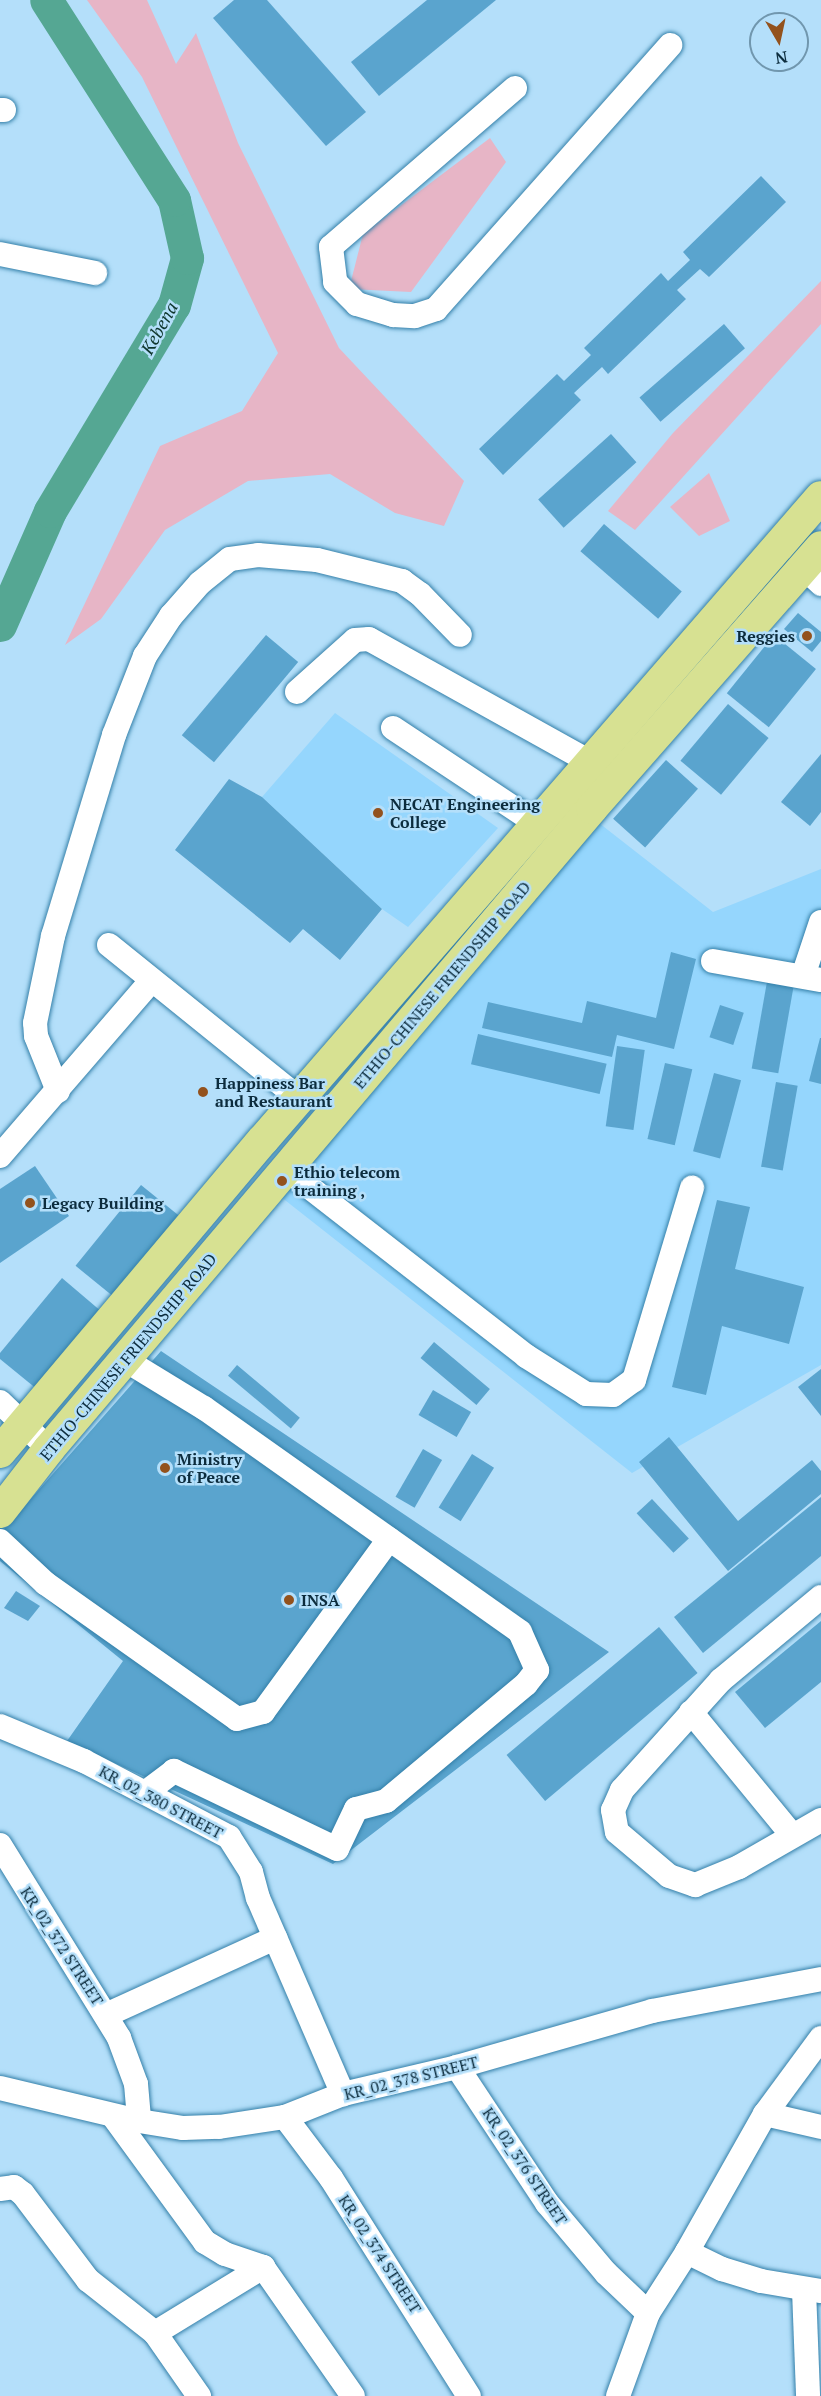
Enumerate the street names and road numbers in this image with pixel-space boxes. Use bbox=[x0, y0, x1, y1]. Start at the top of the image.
street label: ETHIO-CHINESE FRIENDSHIP ROAD bbox=[350, 877, 534, 1093]
street label: ETHIO-CHINESE FRIENDSHIP ROAD bbox=[36, 1249, 220, 1465]
street label: KR_02_380 STREET bbox=[96, 1761, 226, 1843]
street label: KR_02_372 STREET bbox=[17, 1883, 107, 2009]
street label: KR_02_378 STREET bbox=[342, 2052, 480, 2104]
street label: KR_02_376 STREET bbox=[479, 2104, 571, 2228]
street label: KR_02_374 STREET bbox=[335, 2191, 425, 2317]

